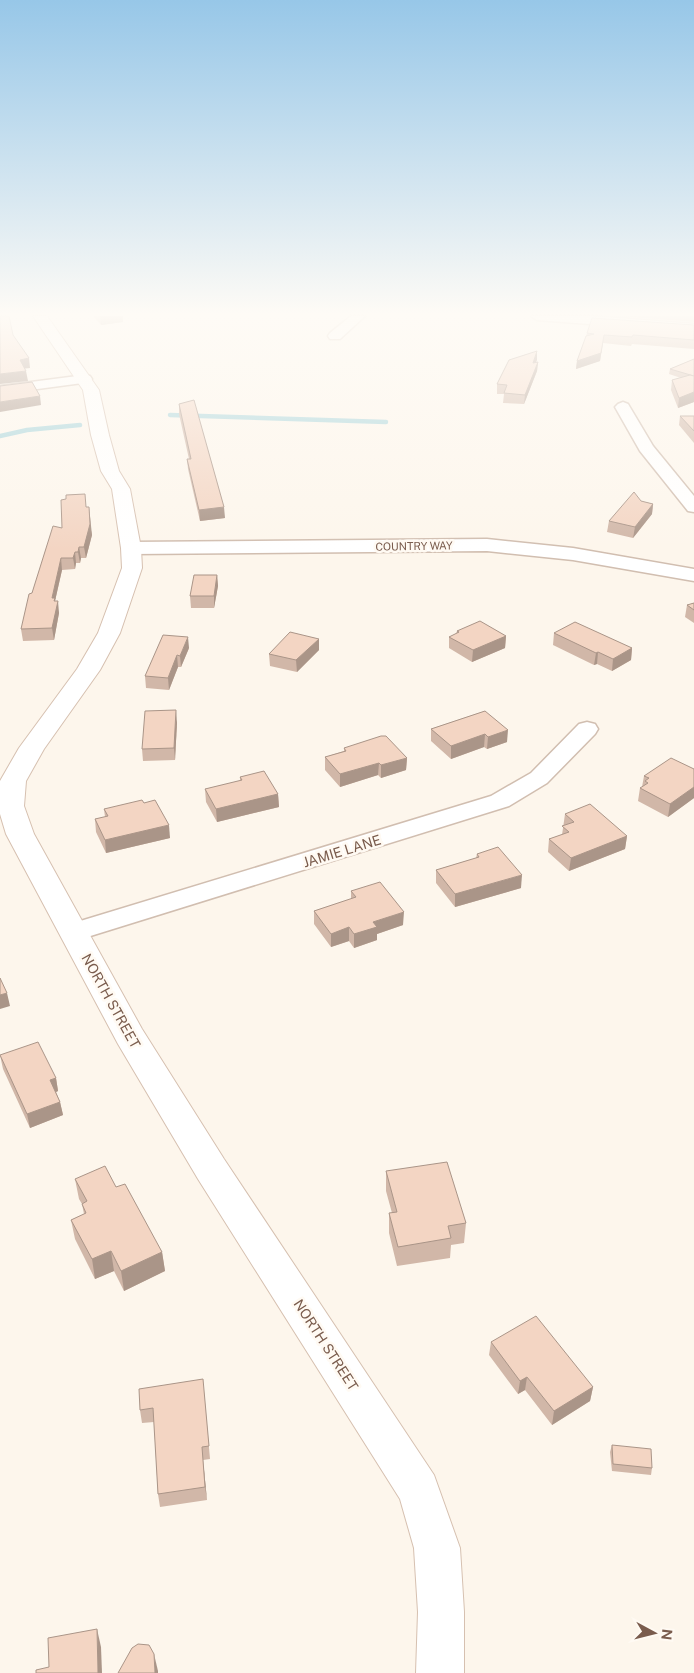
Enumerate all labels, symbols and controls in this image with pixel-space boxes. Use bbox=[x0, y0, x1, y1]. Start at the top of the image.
street label: COUNTRY WAY bbox=[375, 539, 453, 553]
street label: JAMIE LANE bbox=[301, 832, 383, 870]
street label: NORTH STREET bbox=[78, 951, 144, 1051]
street label: NORTH STREET bbox=[291, 1296, 361, 1394]
north arrow bbox=[629, 1608, 679, 1658]
text: N bbox=[658, 1628, 676, 1641]

